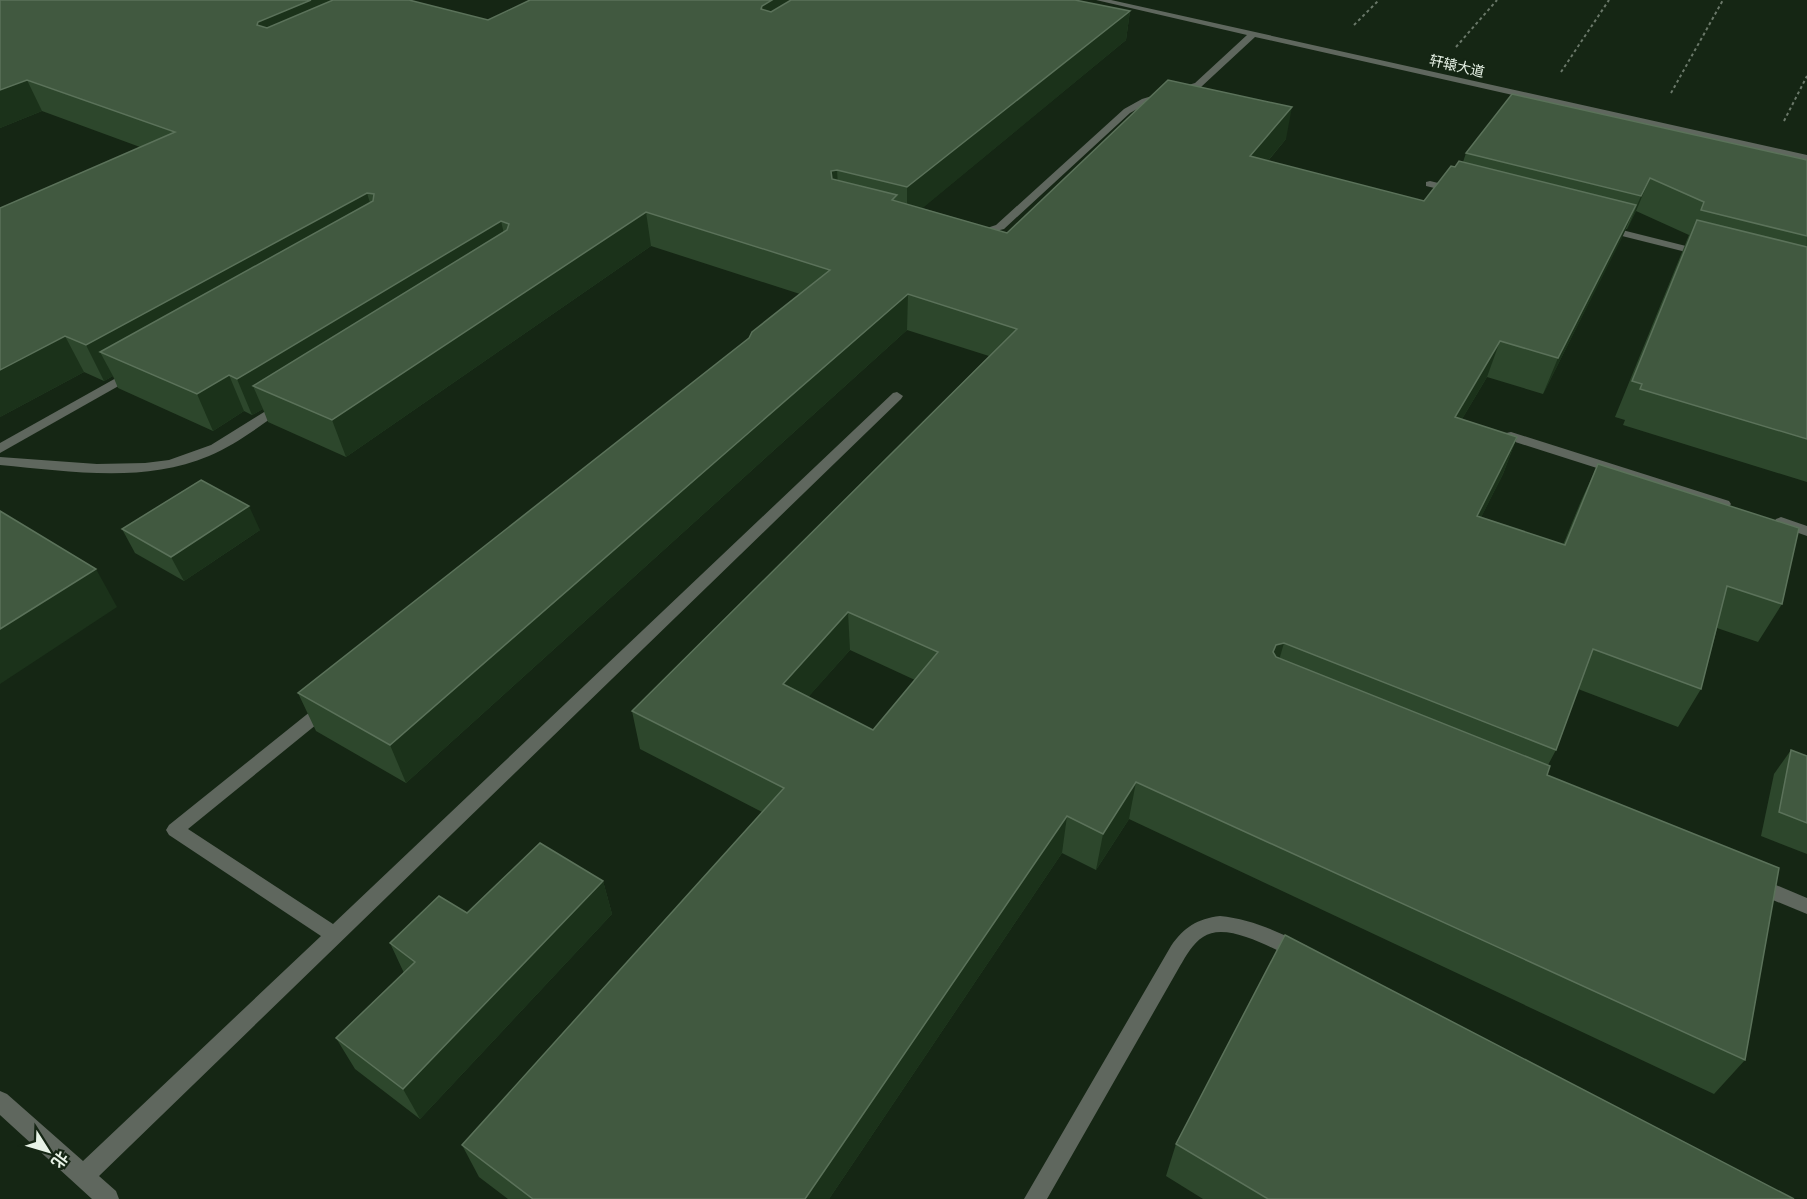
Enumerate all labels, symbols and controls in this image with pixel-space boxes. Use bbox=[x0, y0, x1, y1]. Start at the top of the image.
street label: 轩辕大道 bbox=[1428, 51, 1486, 81]
north arrow bbox=[18, 1121, 78, 1181]
text: 北 bbox=[47, 1148, 73, 1172]

